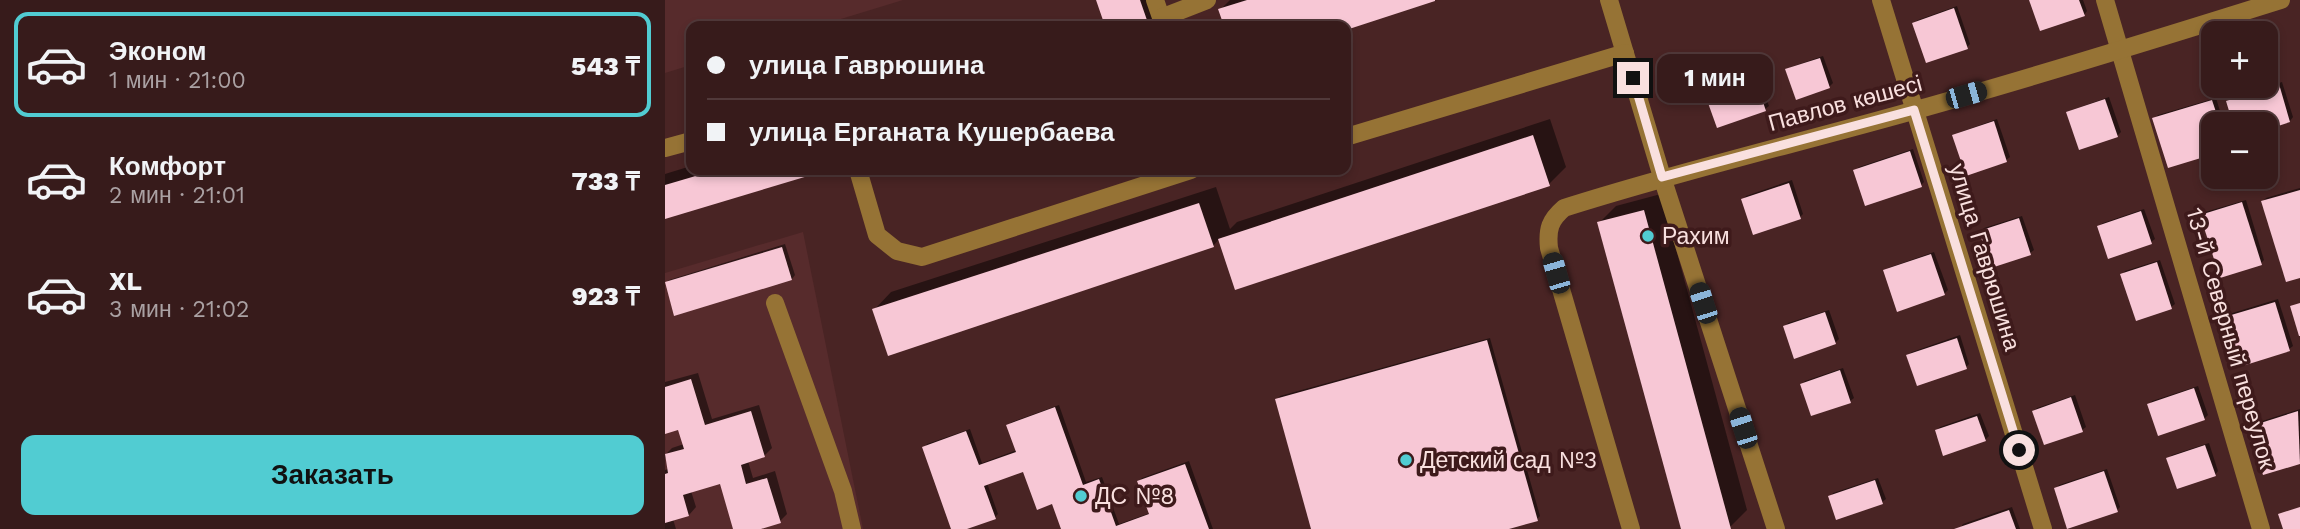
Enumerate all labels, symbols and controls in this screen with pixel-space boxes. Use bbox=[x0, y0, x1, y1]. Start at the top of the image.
map controls bbox=[2201, 21, 2278, 189]
button: + bbox=[2201, 21, 2278, 98]
icon: car bbox=[25, 33, 88, 96]
text: Эконом bbox=[109, 36, 207, 66]
text: улица Гаврюшина bbox=[749, 50, 985, 80]
text: 543 ₸ bbox=[571, 51, 640, 81]
callout: 1 мин bbox=[1657, 54, 1773, 102]
route end bbox=[1617, 62, 1649, 94]
text: 1 мин bbox=[1684, 65, 1746, 92]
text: 1 мин · 21:00 bbox=[109, 67, 246, 94]
street label: Павлов көшесі bbox=[1765, 70, 1925, 137]
car bbox=[1943, 79, 1990, 111]
button: − bbox=[2201, 112, 2278, 189]
text: улица Ерганата Кушербаева bbox=[749, 117, 1115, 147]
icon: car bbox=[25, 148, 88, 211]
text: Комфорт bbox=[109, 151, 226, 181]
street label: улица Гаврюшина bbox=[1943, 160, 2026, 354]
text: 733 ₸ bbox=[572, 166, 640, 196]
text: 2 мин · 21:01 bbox=[109, 182, 245, 209]
street label: 13-й Северный переулок bbox=[2180, 205, 2281, 472]
place label: Рахим bbox=[1662, 223, 1730, 250]
marker: Рахим bbox=[1640, 228, 1656, 244]
car bbox=[1541, 250, 1572, 296]
icon: car bbox=[25, 263, 88, 326]
text: XL bbox=[109, 266, 142, 296]
car bbox=[1687, 280, 1720, 326]
text: 923 ₸ bbox=[572, 281, 640, 311]
text: 3 мин · 21:02 bbox=[109, 296, 249, 323]
car bbox=[1727, 405, 1760, 451]
route start bbox=[2003, 434, 2035, 466]
button: Заказать bbox=[21, 435, 644, 515]
place label: Детский сад №3 bbox=[1420, 447, 1597, 474]
marker: Детский сад №3 bbox=[1398, 452, 1414, 468]
place label: ДС №8 bbox=[1095, 483, 1174, 510]
marker: ДС №8 bbox=[1073, 488, 1089, 504]

